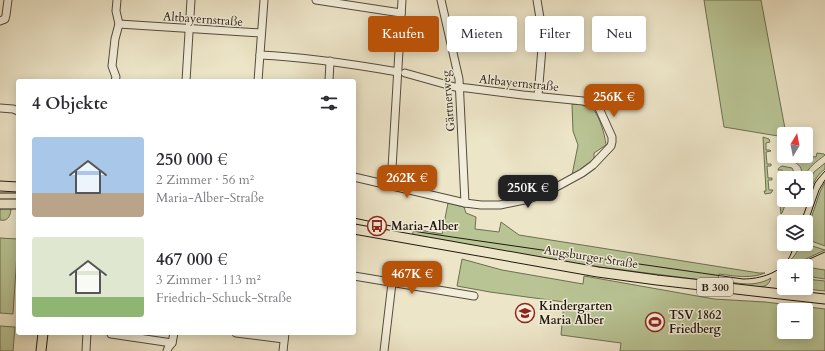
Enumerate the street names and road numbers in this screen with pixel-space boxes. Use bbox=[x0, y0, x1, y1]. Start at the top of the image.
street label: Altbayernstraße bbox=[163, 8, 243, 30]
street label: Gärtnerweg bbox=[437, 69, 459, 132]
street label: Altbayernstraße bbox=[478, 71, 560, 95]
street label: Augsburger Straße bbox=[543, 242, 639, 272]
road number: B 300 bbox=[697, 278, 733, 296]

